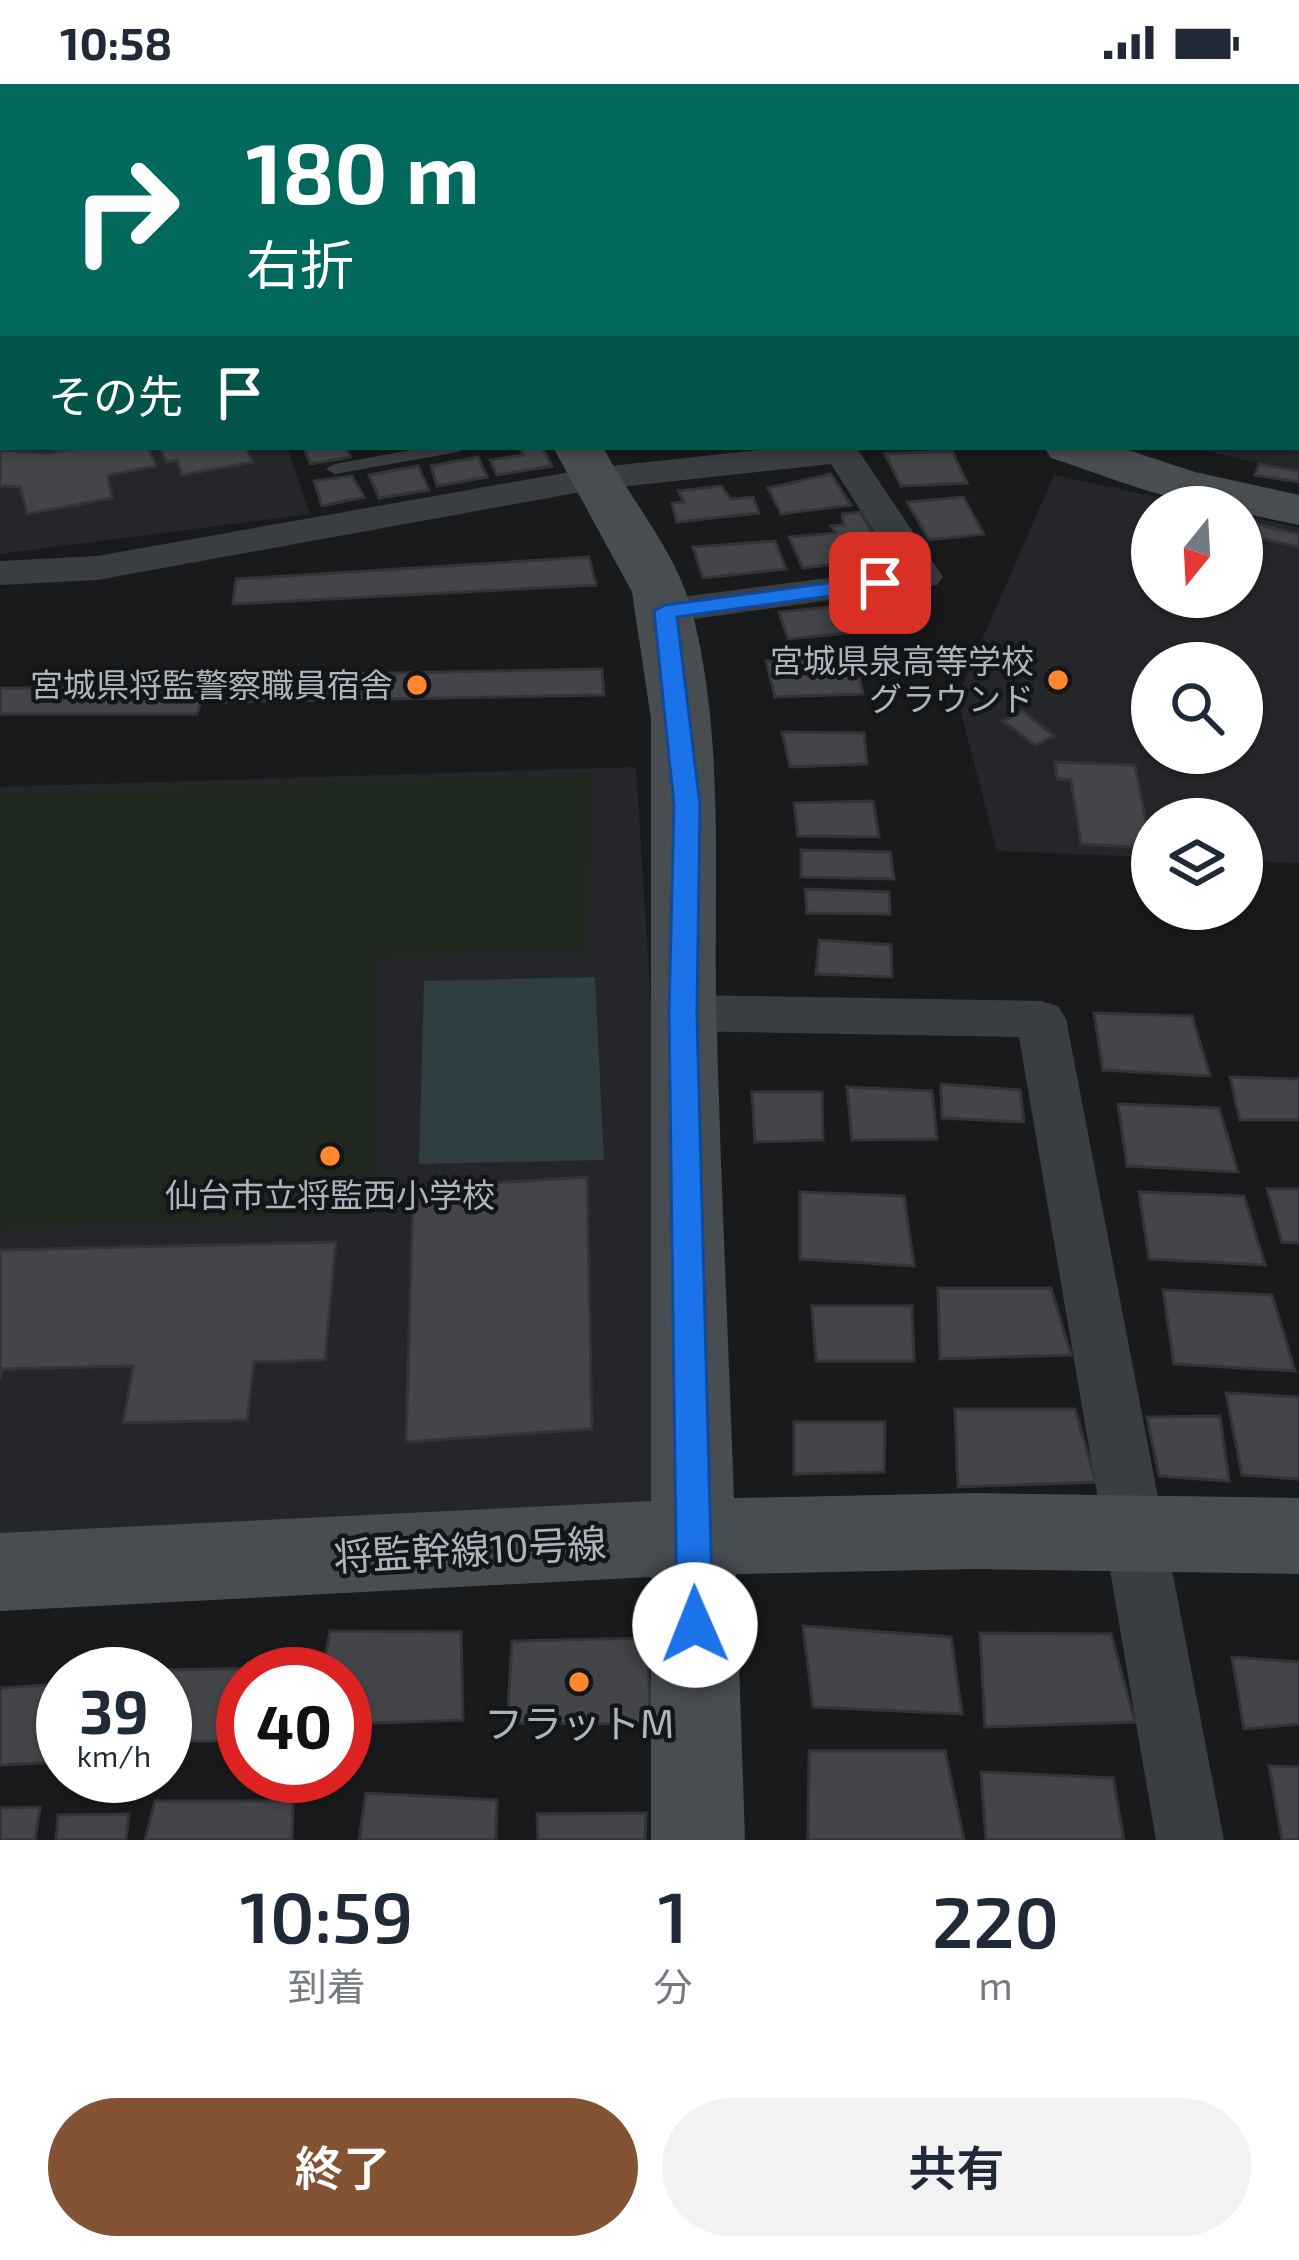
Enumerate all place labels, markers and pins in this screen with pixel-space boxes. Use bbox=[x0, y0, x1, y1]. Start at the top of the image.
pin bbox=[829, 532, 931, 634]
place label: 宮城県泉高等学校 グラウンド bbox=[770, 640, 1034, 718]
place label: 宮城県将監警察職員宿舎 bbox=[30, 664, 393, 704]
marker: 宮城県泉高等学校 グラウンド bbox=[1045, 667, 1071, 693]
marker: 宮城県将監警察職員宿舎 bbox=[404, 672, 430, 698]
marker: 仙台市立将監西小学校 bbox=[317, 1143, 343, 1169]
place label: 仙台市立将監西小学校 bbox=[165, 1174, 495, 1214]
marker: フラットM bbox=[566, 1669, 592, 1695]
place label: フラットM bbox=[484, 1699, 674, 1746]

